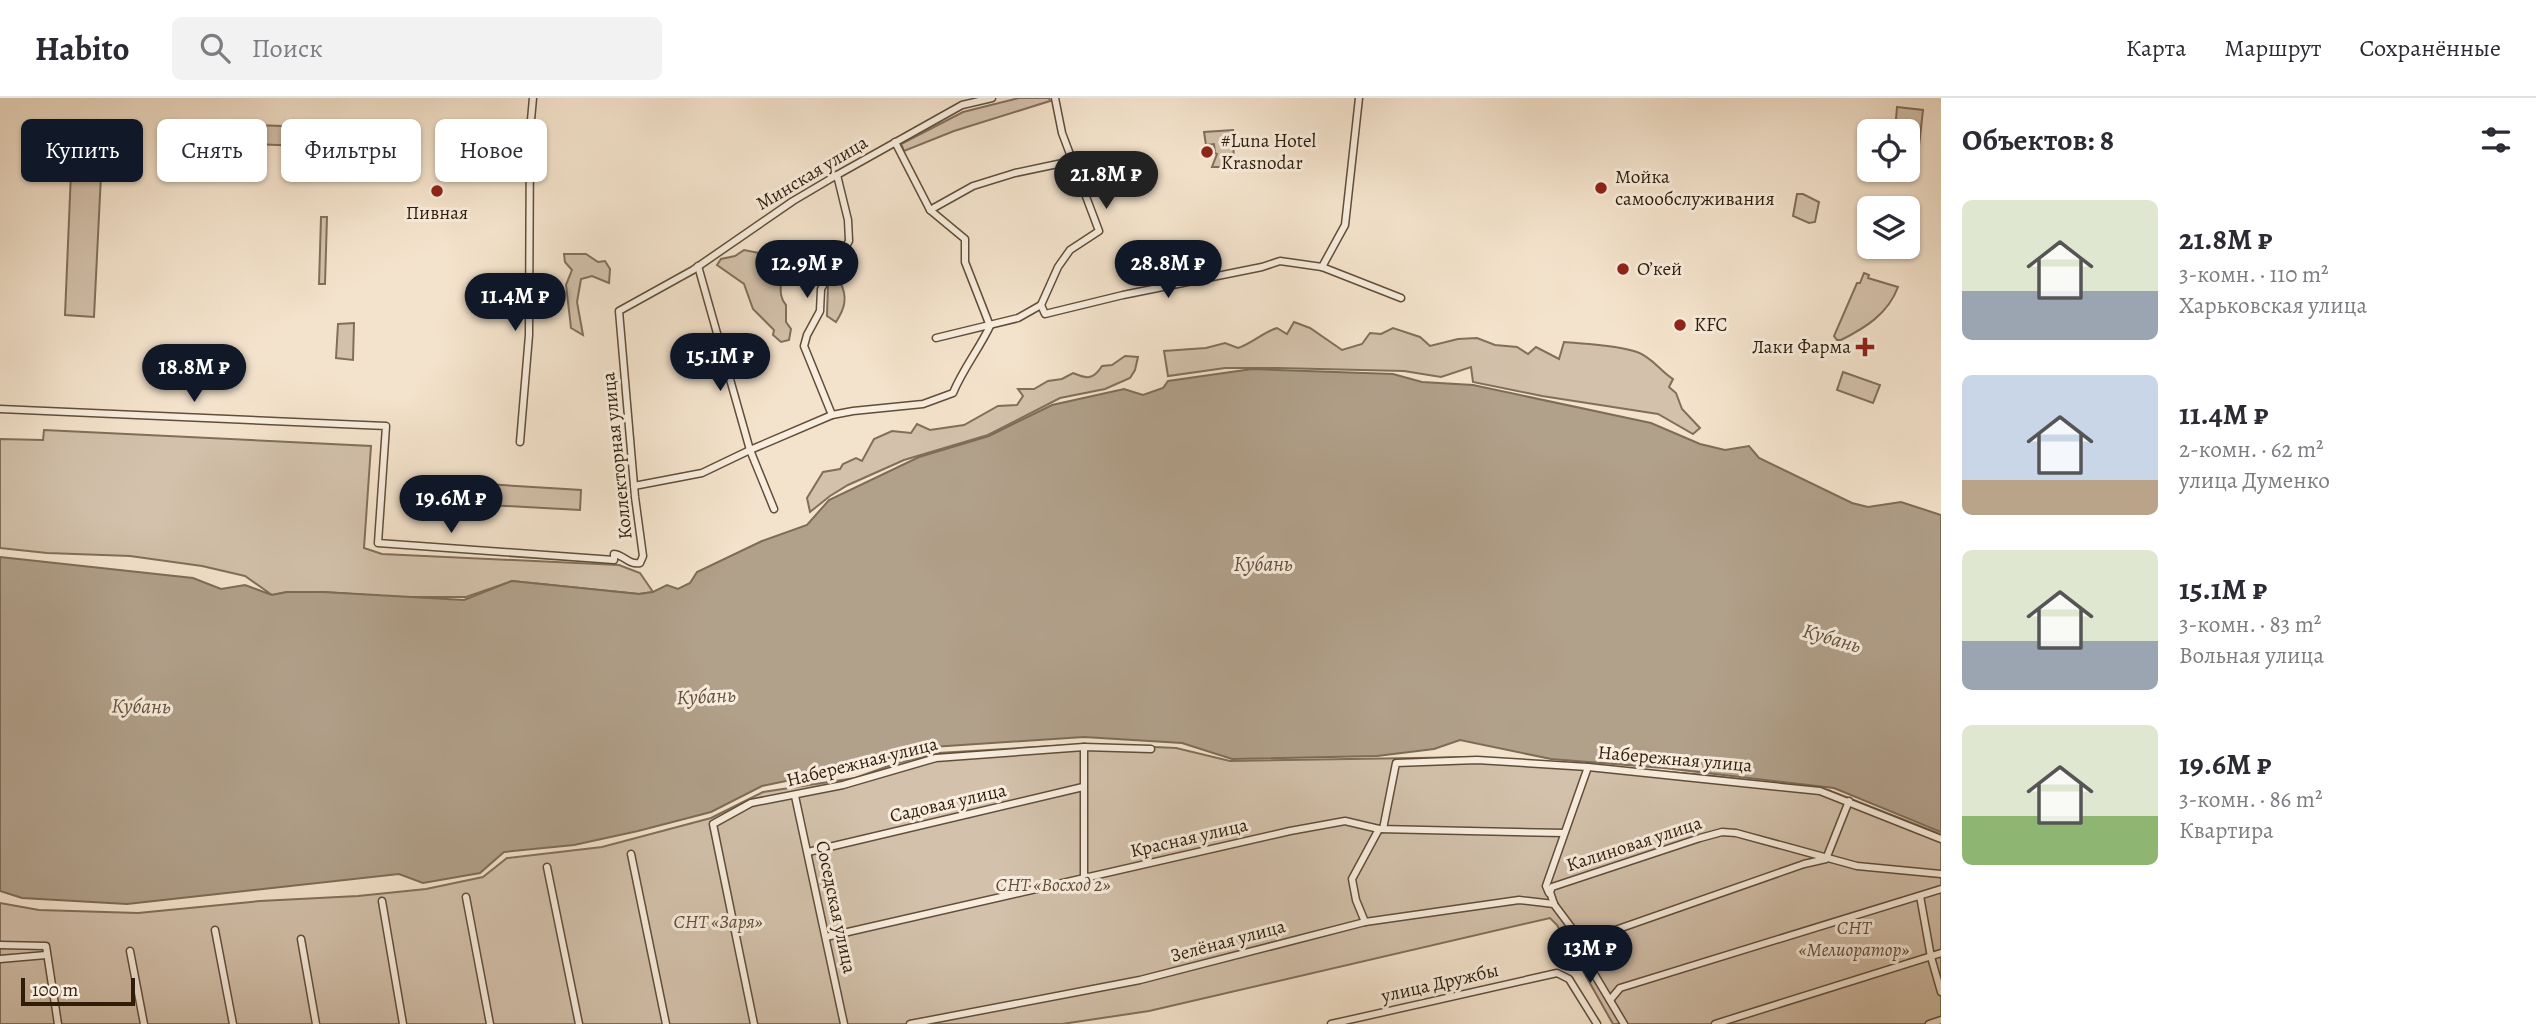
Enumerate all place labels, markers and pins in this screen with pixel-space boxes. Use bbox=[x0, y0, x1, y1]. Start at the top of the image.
place label: #Luna Hotel Krasnodar bbox=[1221, 128, 1317, 176]
marker: #Luna Hotel Krasnodar bbox=[1199, 144, 1215, 160]
pin: 21.8M ₽ bbox=[1041, 152, 1171, 211]
place label: Мойка самообслуживания bbox=[1615, 164, 1775, 212]
marker: Мойка самообслуживания bbox=[1593, 180, 1609, 196]
marker: Пивная bbox=[429, 183, 445, 199]
place label: Пивная bbox=[406, 200, 468, 226]
pin: 12.9M ₽ bbox=[742, 240, 872, 300]
pin: 28.8M ₽ bbox=[1103, 240, 1233, 300]
place label: О’кей bbox=[1637, 256, 1682, 282]
marker: О’кей bbox=[1615, 261, 1631, 277]
pin: 11.4M ₽ bbox=[450, 274, 580, 333]
place label: KFC bbox=[1694, 312, 1727, 338]
marker: KFC bbox=[1672, 317, 1688, 333]
pin: 15.1M ₽ bbox=[655, 334, 785, 393]
place label: Лаки Фарма bbox=[1752, 334, 1851, 360]
marker: Лаки Фарма bbox=[1857, 339, 1873, 355]
pin: 18.8M ₽ bbox=[129, 344, 259, 404]
pin: 19.6M ₽ bbox=[386, 476, 516, 535]
pin: 13M ₽ bbox=[1541, 926, 1639, 985]

